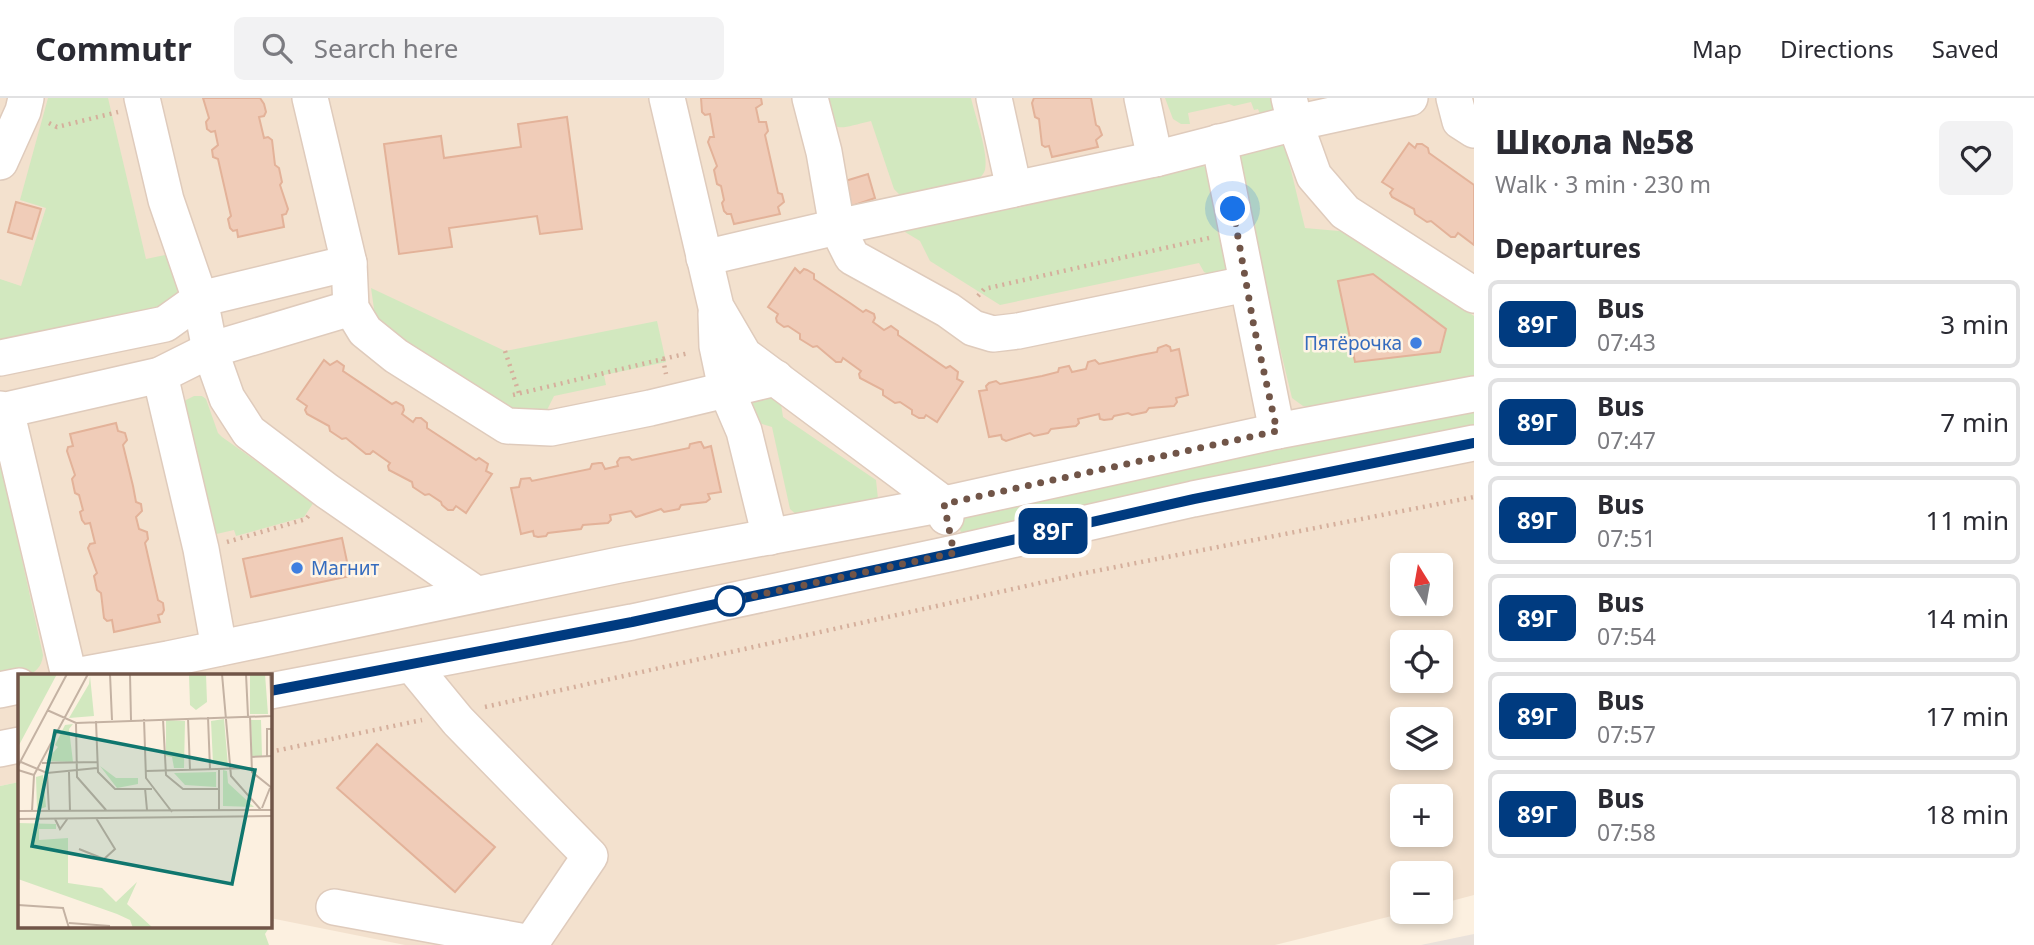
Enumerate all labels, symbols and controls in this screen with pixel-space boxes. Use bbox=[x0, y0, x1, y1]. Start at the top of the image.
search box bbox=[234, 17, 724, 80]
text: Commutr bbox=[35, 26, 192, 71]
icon: search bbox=[258, 29, 296, 67]
text: Search here bbox=[314, 30, 458, 66]
text: Map bbox=[1692, 32, 1742, 65]
text: Directions bbox=[1780, 32, 1894, 65]
text: Saved bbox=[1932, 32, 1999, 65]
text: Школа №58 bbox=[1495, 119, 1694, 164]
button: heart bbox=[1939, 121, 2013, 195]
text: Walk · 3 min · 230 m bbox=[1495, 168, 1711, 200]
your location bbox=[1215, 191, 1250, 226]
text: Departures bbox=[1495, 230, 1641, 266]
text: Bus bbox=[1597, 290, 1644, 326]
text: 3 min bbox=[1940, 306, 2009, 342]
text: 89Г bbox=[1517, 307, 1558, 340]
text: 07:43 bbox=[1597, 326, 1656, 358]
place label: Пятёрочка bbox=[1304, 330, 1402, 356]
marker: Пятёрочка bbox=[1408, 335, 1424, 351]
text: Bus bbox=[1597, 388, 1644, 424]
text: 7 min bbox=[1940, 404, 2009, 440]
text: 89Г bbox=[1517, 405, 1558, 438]
text: 07:47 bbox=[1597, 424, 1656, 456]
text: Bus bbox=[1597, 486, 1644, 522]
text: 11 min bbox=[1925, 502, 2009, 538]
text: 89Г bbox=[1517, 503, 1558, 536]
line badge: 89Г bbox=[1013, 508, 1093, 554]
text: 89Г bbox=[1033, 514, 1073, 547]
text: 07:51 bbox=[1597, 522, 1656, 554]
north arrow bbox=[1390, 553, 1452, 616]
map controls bbox=[1390, 553, 1453, 924]
place label: Магнит bbox=[311, 555, 380, 581]
marker: Магнит bbox=[289, 560, 305, 576]
text: Bus bbox=[1597, 584, 1644, 620]
unlabelled marker bbox=[715, 586, 745, 616]
text: 14 min bbox=[1925, 600, 2009, 636]
text: 89Г bbox=[1517, 601, 1558, 634]
text: 07:54 bbox=[1597, 620, 1656, 652]
button: locate bbox=[1390, 630, 1453, 693]
inset map bbox=[18, 674, 271, 928]
text: Bus bbox=[1597, 682, 1644, 718]
text: 17 min bbox=[1925, 698, 2009, 734]
text: 89Г bbox=[1517, 699, 1558, 732]
button: layers bbox=[1390, 707, 1453, 770]
text: 07:57 bbox=[1597, 718, 1656, 750]
text: Bus bbox=[1597, 780, 1644, 816]
button: + bbox=[1390, 784, 1453, 847]
text: 18 min bbox=[1925, 796, 2009, 832]
text: 89Г bbox=[1517, 797, 1558, 830]
text: 07:58 bbox=[1597, 816, 1656, 848]
button: − bbox=[1390, 861, 1453, 924]

